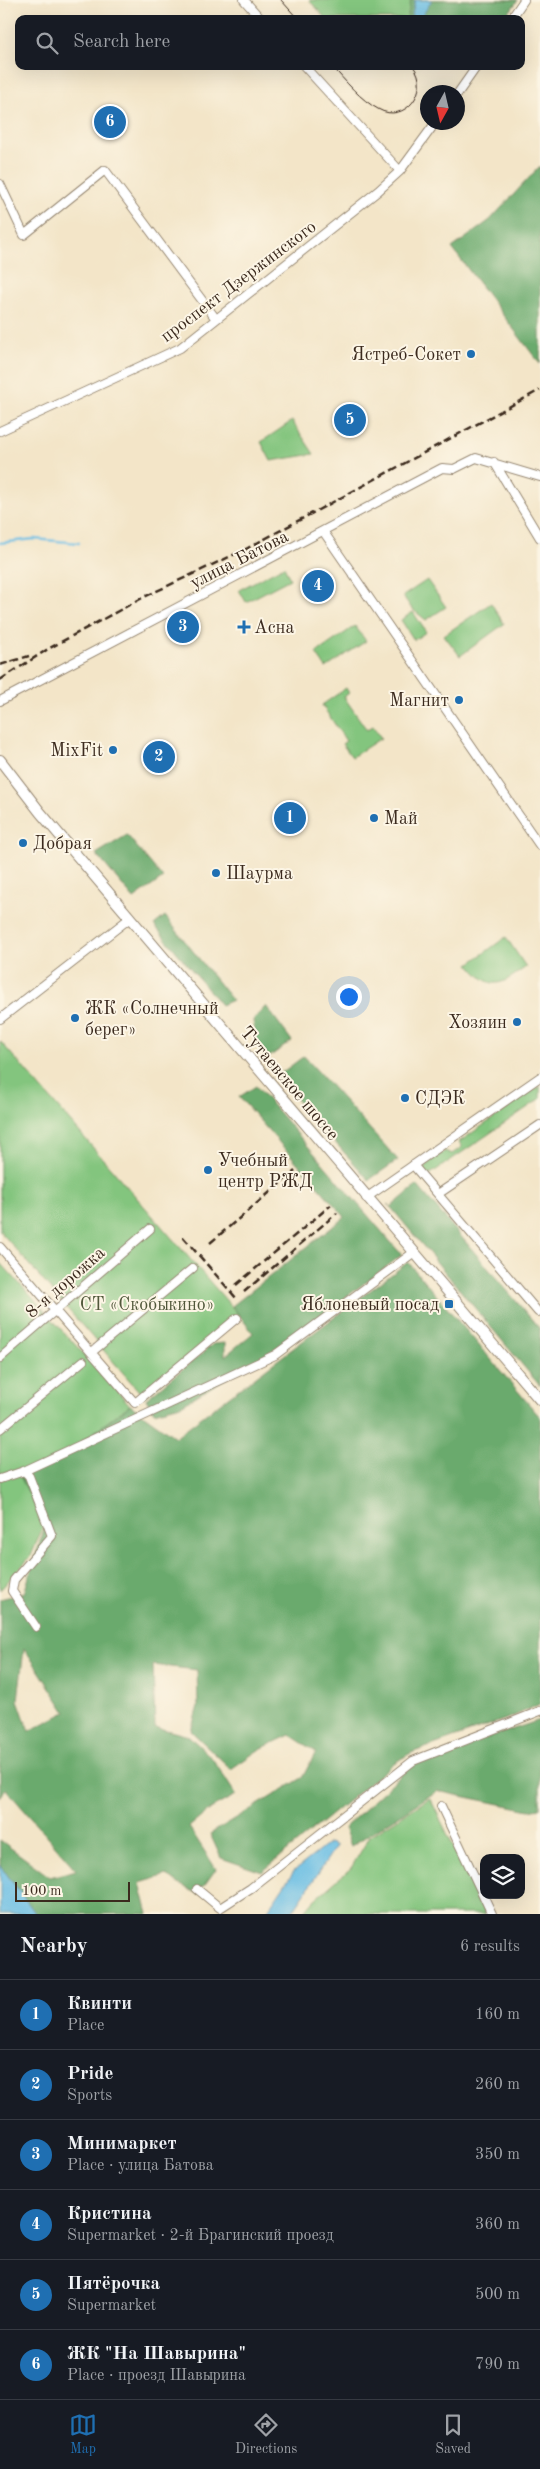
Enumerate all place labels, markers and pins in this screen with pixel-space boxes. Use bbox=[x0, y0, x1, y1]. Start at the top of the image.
pin: 6 bbox=[94, 103, 126, 141]
place label: Ястреб-Сокет bbox=[351, 346, 461, 364]
marker: Ястреб-Сокет bbox=[465, 348, 477, 360]
pin: 5 bbox=[334, 401, 366, 439]
pin: 4 bbox=[302, 567, 334, 605]
pin: 3 bbox=[167, 608, 199, 646]
place label: Асна bbox=[254, 619, 294, 637]
marker: Асна bbox=[238, 621, 250, 633]
place label: Магнит bbox=[389, 692, 449, 710]
marker: Магнит bbox=[453, 694, 465, 706]
pin: 2 bbox=[143, 738, 175, 776]
place label: MixFit bbox=[50, 742, 103, 760]
marker: MixFit bbox=[107, 744, 119, 756]
pin: 1 bbox=[274, 799, 306, 837]
place label: Май bbox=[384, 810, 418, 828]
marker: Май bbox=[368, 812, 380, 824]
place label: Добрая bbox=[33, 835, 92, 853]
marker: Добрая bbox=[17, 837, 29, 849]
place label: Шаурма bbox=[226, 865, 293, 883]
marker: Шаурма bbox=[210, 867, 222, 879]
place label: ЖК «Солнечный берег» bbox=[85, 1000, 219, 1039]
marker: ЖК «Солнечный берег» bbox=[69, 1012, 81, 1024]
place label: Хозяин bbox=[448, 1014, 507, 1032]
marker: Хозяин bbox=[511, 1016, 523, 1028]
place label: СДЭК bbox=[415, 1090, 465, 1108]
marker: СДЭК bbox=[399, 1092, 411, 1104]
place label: Учебный центр РЖД bbox=[218, 1152, 313, 1191]
marker: Учебный центр РЖД bbox=[202, 1164, 214, 1176]
place label: Яблоневый посад bbox=[301, 1296, 439, 1314]
marker: Яблоневый посад bbox=[443, 1298, 455, 1310]

